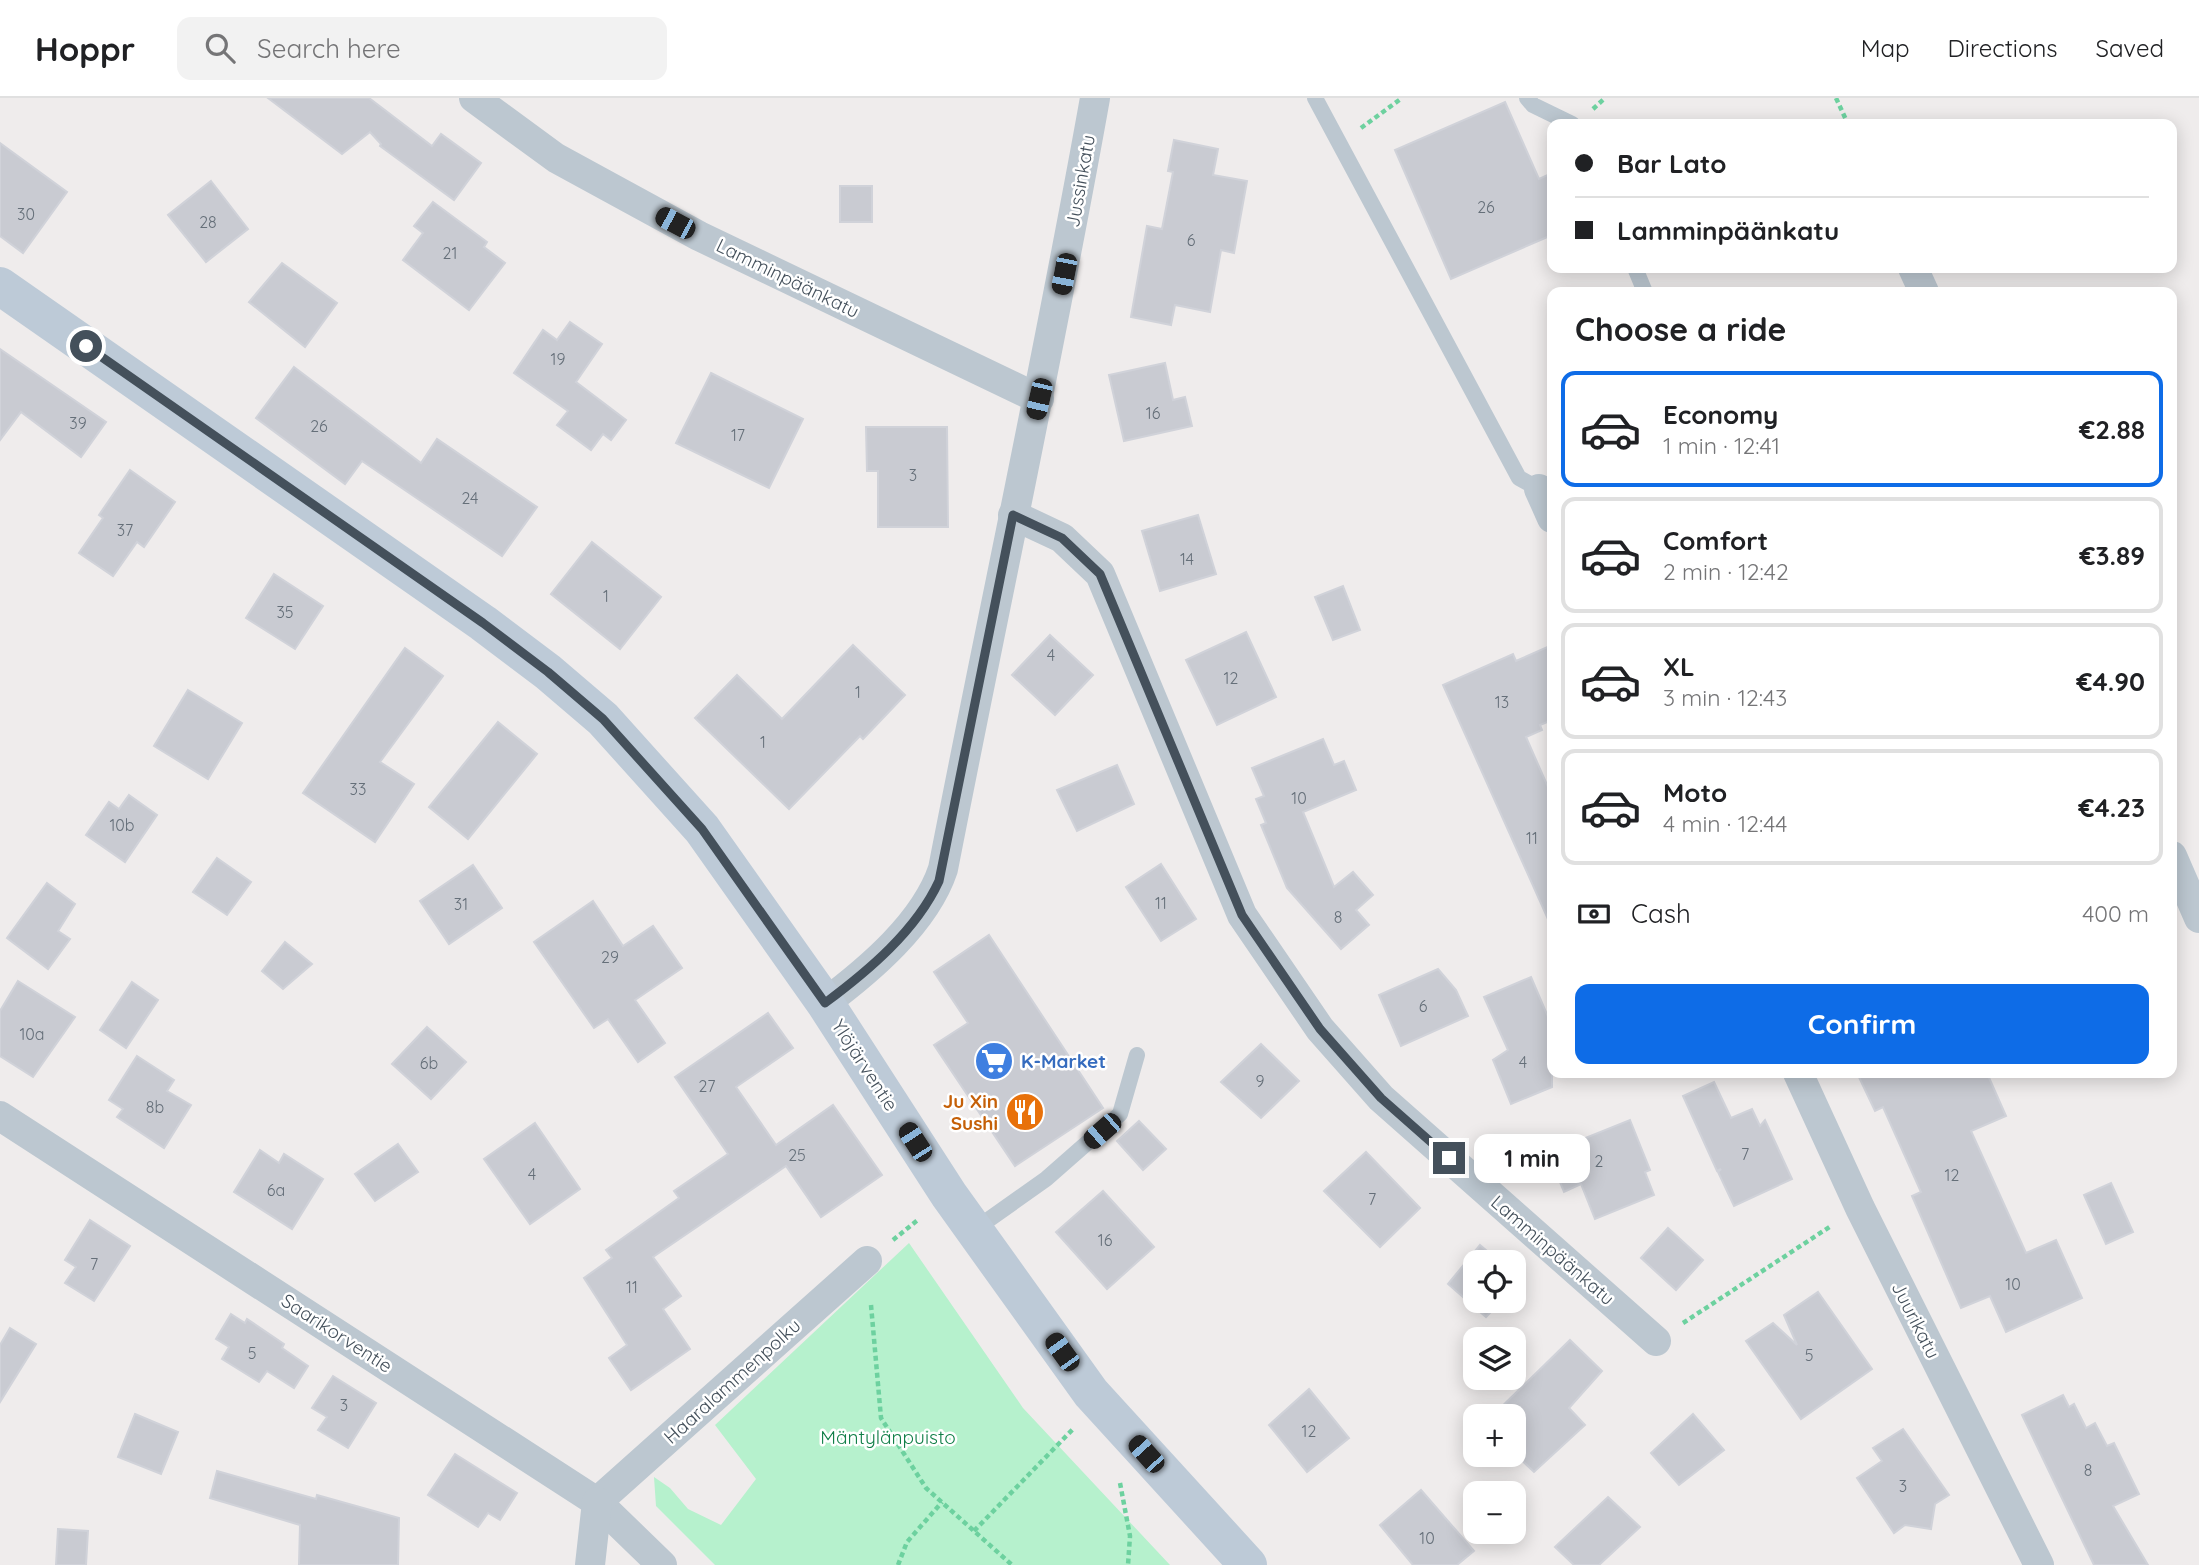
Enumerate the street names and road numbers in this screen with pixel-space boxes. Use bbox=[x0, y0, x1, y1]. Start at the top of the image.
street label: Jussinkatu bbox=[1060, 133, 1100, 229]
street label: Lamminpäänkatu bbox=[713, 233, 863, 323]
street label: Ylöjärventie bbox=[827, 1015, 903, 1115]
street label: Lamminpäänkatu bbox=[1486, 1190, 1620, 1310]
street label: Juurikatu bbox=[1887, 1278, 1945, 1362]
street label: Saarikorventie bbox=[277, 1288, 397, 1378]
street label: Haaralammenpolku bbox=[659, 1313, 805, 1449]

